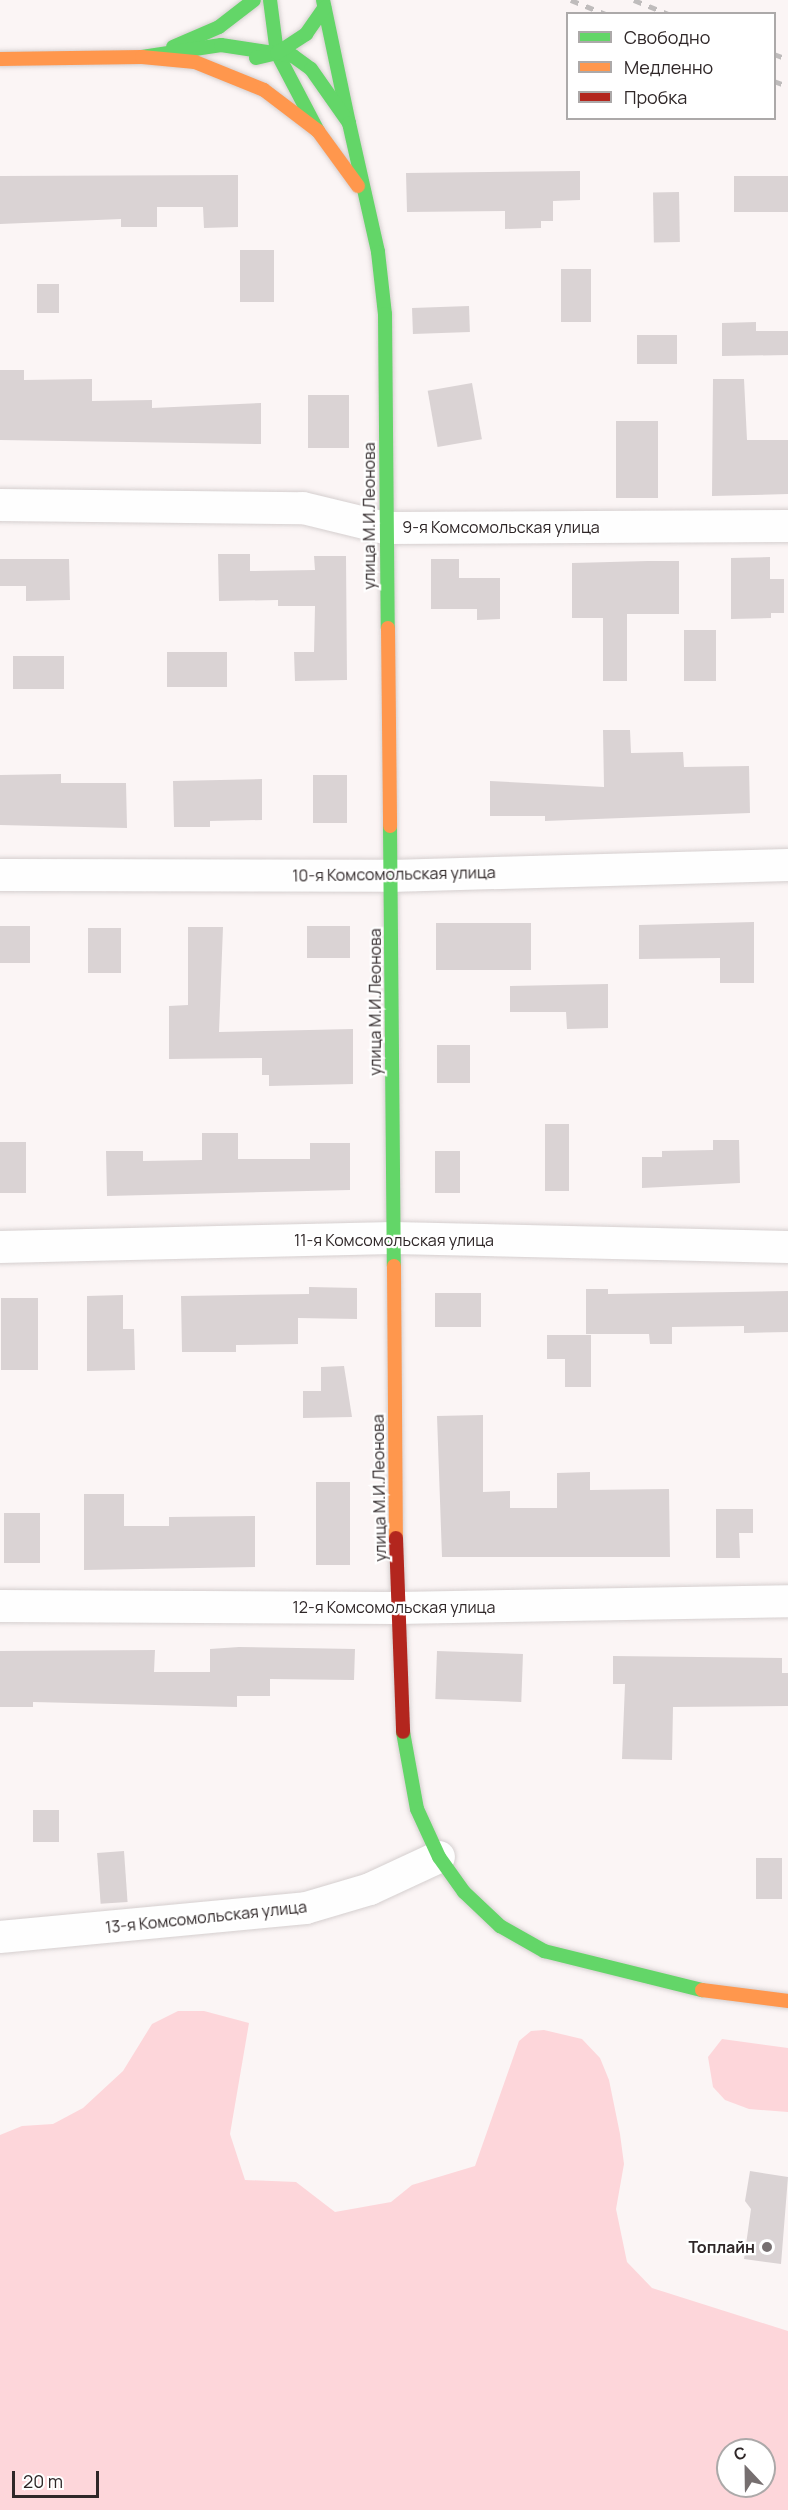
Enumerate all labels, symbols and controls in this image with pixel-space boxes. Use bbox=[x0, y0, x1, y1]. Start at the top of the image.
legend bbox=[566, 12, 776, 120]
text: Свободно bbox=[624, 25, 710, 49]
text: Медленно bbox=[624, 55, 713, 79]
text: Пробка bbox=[624, 85, 687, 109]
street label: улица М.И.Леонова bbox=[359, 442, 379, 590]
street label: 9-я Комсомольская улица bbox=[402, 517, 600, 537]
street label: 10-я Комсомольская улица bbox=[292, 863, 496, 885]
street label: улица М.И.Леонова bbox=[365, 928, 385, 1076]
street label: 11-я Комсомольская улица bbox=[294, 1230, 494, 1250]
street label: улица М.И.Леонова bbox=[368, 1414, 390, 1562]
street label: 12-я Комсомольская улица bbox=[293, 1597, 495, 1617]
street label: 13-я Комсомольская улица bbox=[104, 1897, 308, 1937]
place label: Топлайн bbox=[688, 2237, 755, 2257]
marker: Топлайн bbox=[760, 2240, 774, 2254]
north arrow bbox=[716, 2438, 776, 2498]
text: С bbox=[730, 2441, 750, 2466]
scale bar bbox=[15, 2459, 102, 2497]
text: 20 m bbox=[23, 2469, 63, 2493]

